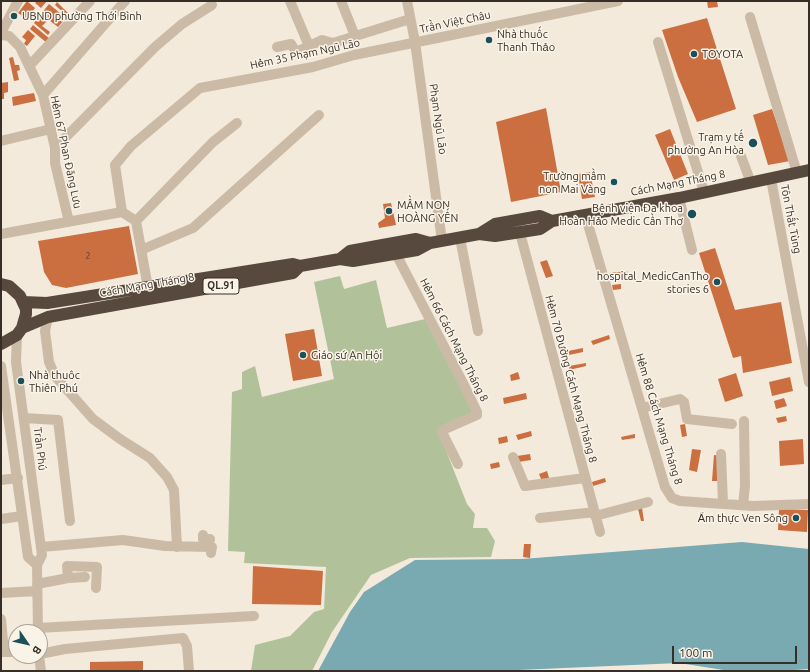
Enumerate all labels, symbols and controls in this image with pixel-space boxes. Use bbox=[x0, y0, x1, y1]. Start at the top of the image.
street label: Trần Việt Châu bbox=[418, 8, 492, 36]
place label: UBND phường Thới Bình bbox=[22, 9, 142, 23]
marker: UBND phường Thới Bình bbox=[9, 11, 19, 21]
place label: Nhà thuốc Thanh Thảo bbox=[497, 27, 555, 53]
marker: Nhà thuốc Thanh Thảo bbox=[484, 35, 494, 45]
street label: Hẻm 35 Phạm Ngũ Lão bbox=[249, 36, 361, 72]
place label: TOYOTA bbox=[702, 47, 743, 61]
marker: TOYOTA bbox=[689, 49, 699, 59]
street label: Phạm Ngũ Lão bbox=[427, 83, 449, 155]
street label: Hẻm 67 Phan Đăng Lưu bbox=[48, 94, 84, 210]
place label: Trạm y tế phường An Hòa bbox=[667, 130, 744, 156]
marker: Trạm y tế phường An Hòa bbox=[747, 137, 759, 149]
street label: Cách Mạng Tháng 8 bbox=[630, 167, 726, 199]
place label: Trường mầm non Mai Vàng bbox=[539, 169, 606, 195]
marker: Trường mầm non Mai Vàng bbox=[609, 177, 619, 187]
street label: Tôn Thất Tùng bbox=[778, 183, 804, 255]
place label: MẦM NON HOÀNG YẾN bbox=[397, 198, 458, 224]
place label: Bệnh viện Đa khoa Hoàn Hảo Medic Cần Thơ bbox=[559, 201, 683, 227]
marker: MẦM NON HOÀNG YẾN bbox=[384, 206, 394, 216]
marker: Bệnh viện Đa khoa Hoàn Hảo Medic Cần Thơ bbox=[686, 208, 698, 220]
house number: 2 bbox=[85, 251, 91, 261]
place label: hospital_MedicCanTho stories 6 bbox=[597, 269, 709, 295]
street label: Cách Mạng Tháng 8 bbox=[99, 270, 195, 300]
street label: Hẻm 66 Cách Mạng Tháng 8 bbox=[417, 276, 491, 404]
marker: hospital_MedicCanTho stories 6 bbox=[712, 277, 722, 287]
road number: QL.91 bbox=[203, 278, 239, 294]
street label: Hẻm 70 Đường Cách Mạng Tháng 8 bbox=[542, 294, 600, 464]
place label: Giáo sứ An Hội bbox=[311, 348, 382, 362]
marker: Giáo sứ An Hội bbox=[298, 350, 308, 360]
street label: Hẻm 88 Cách Mạng Tháng 8 bbox=[633, 352, 685, 486]
place label: Nhà thuôc Thiên Phú bbox=[29, 368, 80, 394]
marker: Nhà thuôc Thiên Phú bbox=[16, 376, 26, 386]
street label: Trần Phú bbox=[31, 427, 49, 471]
place label: Ẩm thực Ven Sông bbox=[698, 511, 788, 525]
marker: Ẩm thực Ven Sông bbox=[791, 513, 801, 523]
north arrow bbox=[8, 624, 48, 664]
scale bar bbox=[674, 638, 799, 664]
text: B bbox=[30, 644, 44, 657]
text: 100 m bbox=[679, 646, 712, 659]

